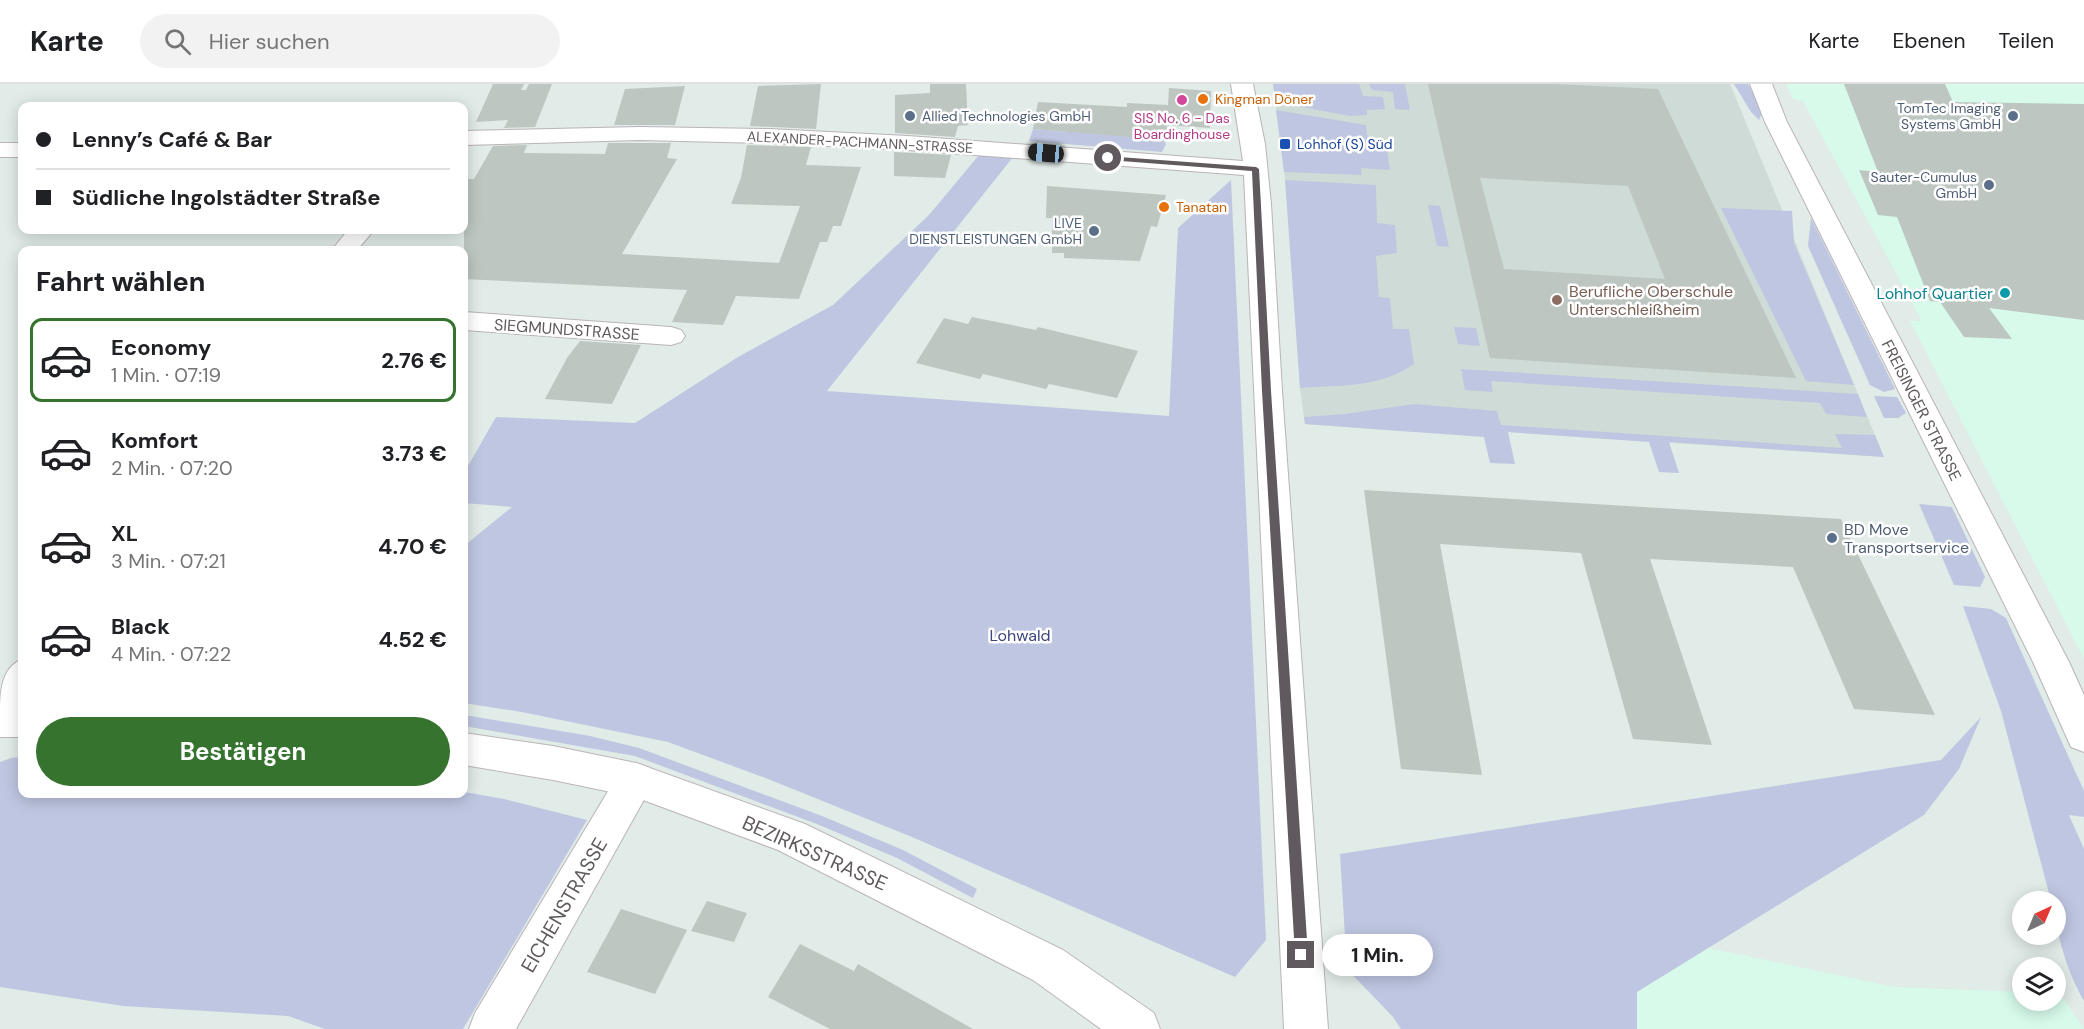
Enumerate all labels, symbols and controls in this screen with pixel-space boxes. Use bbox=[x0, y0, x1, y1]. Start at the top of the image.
search box bbox=[140, 14, 560, 68]
text: Karte bbox=[30, 23, 104, 60]
icon: search bbox=[161, 25, 194, 58]
text: Hier suchen bbox=[209, 27, 330, 56]
text: Karte bbox=[1809, 27, 1859, 55]
text: Ebenen bbox=[1892, 27, 1965, 55]
text: Teilen bbox=[1998, 27, 2054, 55]
place label: Kingman Döner bbox=[1215, 90, 1313, 108]
marker: Kingman Döner bbox=[1196, 92, 1210, 106]
marker: SIS No. 6 - Das Boardinghouse bbox=[1175, 93, 1189, 107]
place label: TomTec Imaging Systems GmbH bbox=[1897, 99, 2001, 133]
place label: Allied Technologies GmbH bbox=[922, 107, 1091, 125]
marker: Allied Technologies GmbH bbox=[903, 109, 917, 123]
place label: SIS No. 6 - Das Boardinghouse bbox=[1134, 109, 1230, 143]
marker: TomTec Imaging Systems GmbH bbox=[2006, 109, 2020, 123]
text: Lenny’s Café & Bar bbox=[72, 125, 272, 154]
street label: ALEXANDER-PACHMANN-STRASSE bbox=[747, 127, 973, 157]
place label: Lohhof (S) Süd bbox=[1297, 135, 1392, 153]
marker: Lohhof (S) Süd bbox=[1278, 137, 1292, 151]
car bbox=[1027, 142, 1065, 164]
route start bbox=[1094, 144, 1121, 171]
place label: Sauter-Cumulus GmbH bbox=[1871, 168, 1977, 202]
marker: Sauter-Cumulus GmbH bbox=[1982, 178, 1996, 192]
text: Südliche Ingolstädter Straße bbox=[72, 183, 380, 212]
place label: Tanatan bbox=[1176, 198, 1227, 216]
marker: Tanatan bbox=[1157, 200, 1171, 214]
place label: LIVE DIENSTLEISTUNGEN GmbH bbox=[909, 214, 1082, 248]
marker: LIVE DIENSTLEISTUNGEN GmbH bbox=[1087, 224, 1101, 238]
text: Fahrt wählen bbox=[36, 264, 206, 299]
place label: Berufliche Oberschule Unterschleißheim bbox=[1569, 281, 1733, 320]
place label: Lohhof Quartier bbox=[1877, 283, 1993, 304]
marker: Lohhof Quartier bbox=[1998, 286, 2012, 300]
marker: Berufliche Oberschule Unterschleißheim bbox=[1550, 293, 1564, 307]
street label: SIEGMUNDSTRASSE bbox=[493, 314, 640, 345]
icon: car bbox=[39, 333, 93, 387]
text: Economy bbox=[111, 333, 211, 362]
street label: FREISINGER STRASSE bbox=[1877, 336, 1966, 484]
text: 2.76 € bbox=[381, 346, 447, 375]
text: 1 Min. · 07:19 bbox=[111, 362, 221, 388]
icon: car bbox=[39, 426, 93, 480]
text: Komfort bbox=[111, 426, 198, 455]
text: 3.73 € bbox=[381, 439, 447, 468]
text: 2 Min. · 07:20 bbox=[111, 455, 233, 481]
icon: car bbox=[39, 519, 93, 573]
text: XL bbox=[111, 519, 138, 548]
place label: BD Move Transportservice bbox=[1844, 519, 1969, 558]
marker: BD Move Transportservice bbox=[1825, 531, 1839, 545]
text: 4.70 € bbox=[378, 532, 447, 561]
text: 3 Min. · 07:21 bbox=[111, 548, 226, 574]
icon: car bbox=[39, 612, 93, 666]
text: Black bbox=[111, 612, 170, 641]
text: 4.52 € bbox=[378, 625, 447, 654]
park label: Lohwald bbox=[989, 625, 1051, 646]
text: 4 Min. · 07:22 bbox=[111, 641, 231, 667]
button: Bestätigen bbox=[36, 717, 450, 786]
street label: BEZIRKSSTRASSE bbox=[738, 809, 892, 897]
street label: EICHENSTRASSE bbox=[515, 833, 613, 977]
north arrow bbox=[2012, 891, 2066, 945]
map controls bbox=[2012, 891, 2066, 1011]
callout: 1 Min. bbox=[1322, 934, 1433, 976]
route end bbox=[1287, 941, 1314, 968]
text: 1 Min. bbox=[1351, 942, 1404, 968]
button: layers bbox=[2012, 957, 2066, 1011]

